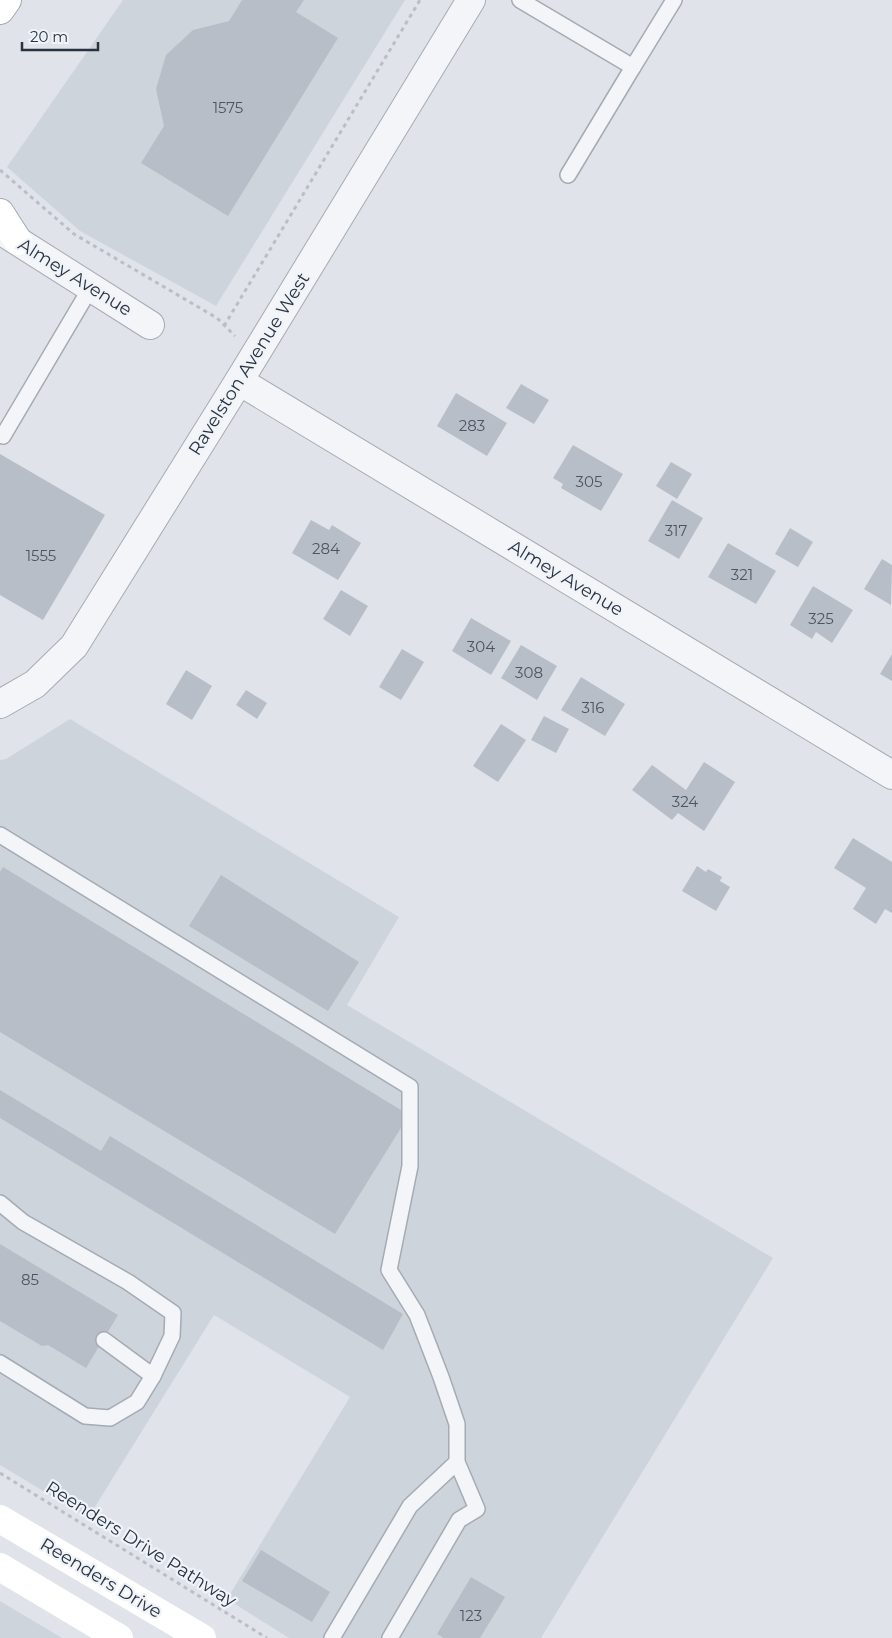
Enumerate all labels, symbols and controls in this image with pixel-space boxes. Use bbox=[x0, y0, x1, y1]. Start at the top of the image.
scale bar bbox=[22, 20, 99, 52]
text: 20 m bbox=[30, 27, 68, 46]
house number: 1575 bbox=[213, 98, 243, 117]
street label: Almey Avenue bbox=[14, 233, 136, 321]
street label: Ravelston Avenue West bbox=[184, 269, 314, 459]
house number: 283 bbox=[459, 416, 485, 435]
house number: 305 bbox=[576, 472, 602, 491]
house number: 317 bbox=[665, 521, 688, 540]
street label: Almey Avenue bbox=[505, 535, 627, 621]
house number: 284 bbox=[312, 539, 340, 558]
house number: 1555 bbox=[26, 546, 56, 565]
house number: 321 bbox=[731, 565, 753, 584]
house number: 325 bbox=[808, 609, 834, 628]
house number: 304 bbox=[467, 637, 495, 656]
house number: 308 bbox=[515, 663, 543, 682]
house number: 316 bbox=[581, 698, 605, 717]
house number: 324 bbox=[672, 792, 698, 811]
house number: 85 bbox=[21, 1270, 39, 1289]
street label: Reenders Drive Pathway bbox=[42, 1476, 240, 1612]
street label: Reenders Drive bbox=[36, 1533, 166, 1623]
house number: 123 bbox=[460, 1606, 482, 1625]

